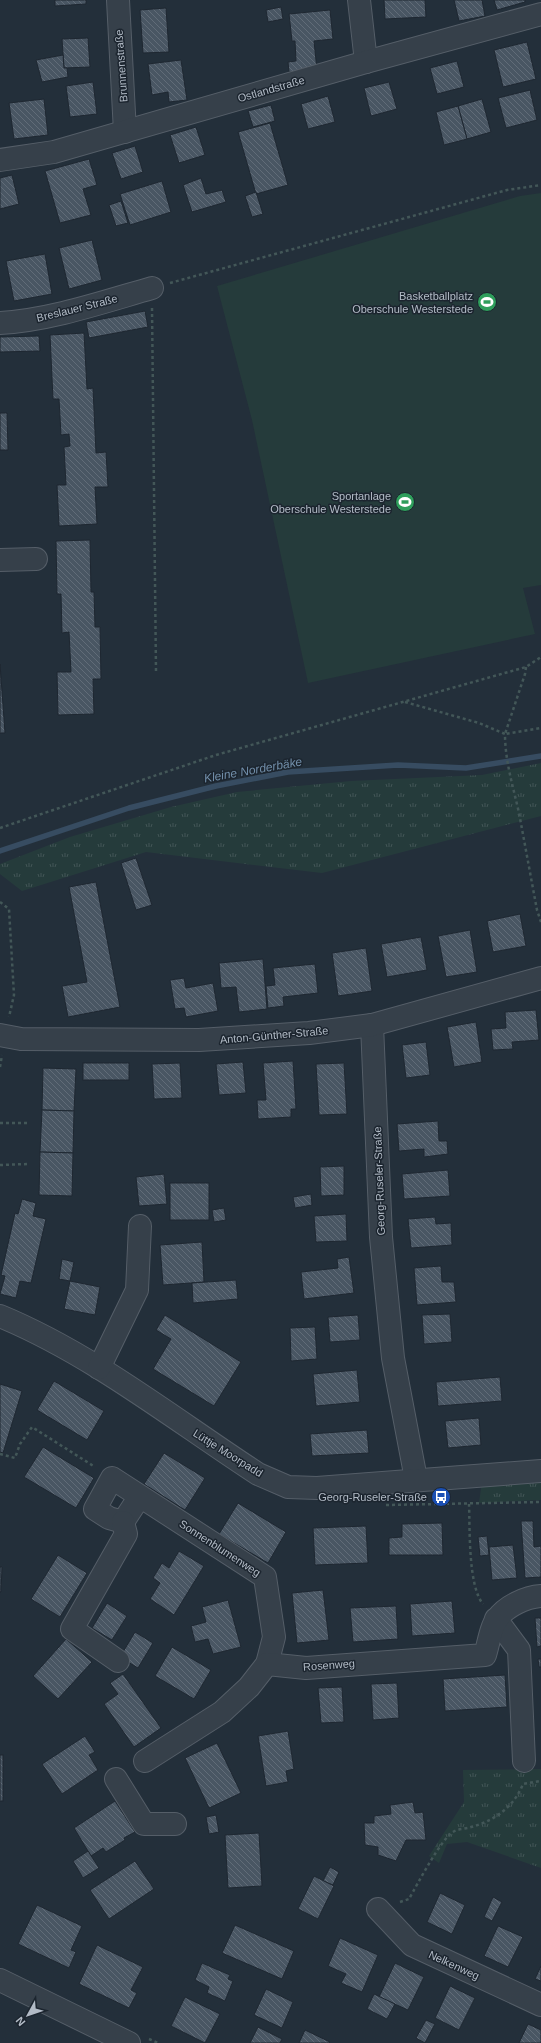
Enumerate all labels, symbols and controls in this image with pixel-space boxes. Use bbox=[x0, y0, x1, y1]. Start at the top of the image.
street label: Brunnenstraße bbox=[112, 29, 130, 103]
street label: Ostlandstraße bbox=[236, 74, 306, 104]
place label: Basketballplatz Oberschule Westerstede bbox=[352, 290, 473, 315]
sports icon: Basketballplatz Oberschule Westerstede bbox=[476, 291, 498, 313]
street label: Breslauer Straße bbox=[35, 292, 119, 324]
place label: Sportanlage Oberschule Westerstede bbox=[270, 490, 391, 515]
sports icon: Sportanlage Oberschule Westerstede bbox=[394, 491, 416, 513]
water label: Kleine Norderbäke bbox=[203, 754, 303, 786]
street label: Anton-Günther-Straße bbox=[219, 1024, 329, 1046]
street label: Georg-Ruseler-Straße bbox=[371, 1126, 387, 1236]
street label: Lüttje Moorpadd bbox=[191, 1427, 265, 1479]
bus stop icon: Georg-Ruseler-Straße bbox=[430, 1486, 452, 1508]
place label: Georg-Ruseler-Straße bbox=[318, 1491, 427, 1503]
street label: Sonnenblumenweg bbox=[177, 1517, 263, 1579]
street label: Rosenweg bbox=[303, 1657, 355, 1673]
street label: Nelkenweg bbox=[427, 1948, 481, 1982]
north arrow bbox=[8, 1995, 48, 2035]
text: N bbox=[13, 2014, 27, 2028]

